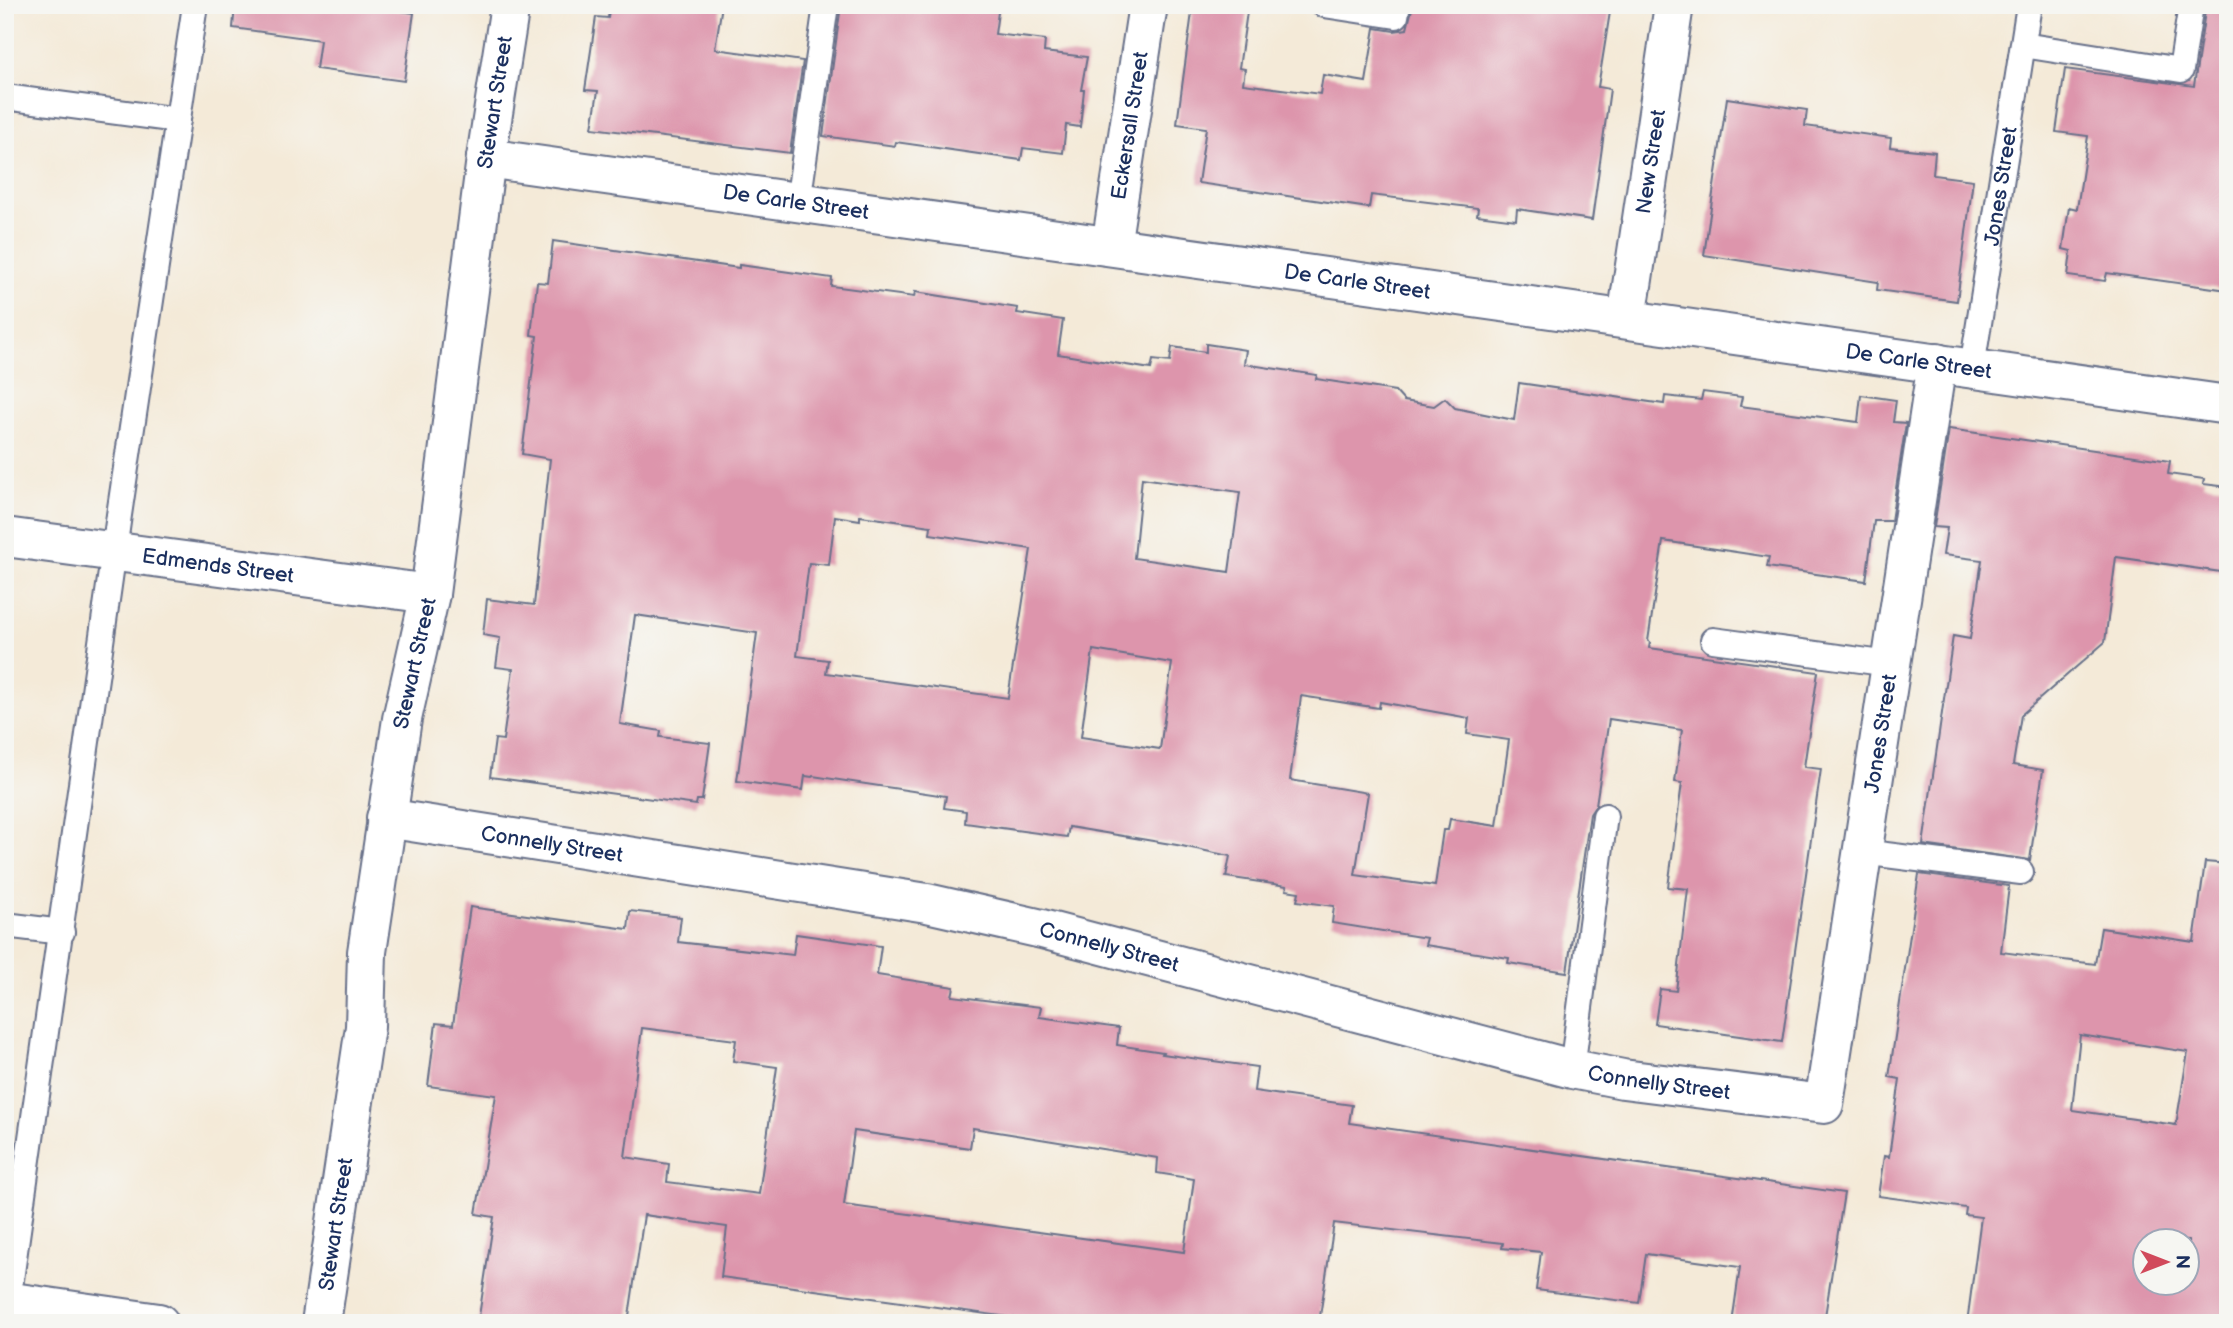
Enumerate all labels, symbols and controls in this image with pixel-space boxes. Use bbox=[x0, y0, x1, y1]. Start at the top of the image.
street label: Stewart Street bbox=[472, 34, 518, 170]
street label: Eckersall Street bbox=[1106, 49, 1153, 201]
street label: New Street bbox=[1630, 107, 1671, 216]
street label: Jones Street bbox=[1979, 124, 2022, 248]
street label: De Carle Street bbox=[721, 179, 871, 225]
street label: De Carle Street bbox=[1283, 259, 1433, 304]
street label: De Carle Street bbox=[1844, 338, 1994, 384]
street label: Edmends Street bbox=[141, 543, 296, 588]
street label: Stewart Street bbox=[388, 595, 441, 731]
street label: Jones Street bbox=[1859, 672, 1902, 795]
street label: Connelly Street bbox=[479, 821, 625, 868]
street label: Connelly Street bbox=[1037, 916, 1182, 977]
street label: Connelly Street bbox=[1586, 1060, 1732, 1105]
street label: Stewart Street bbox=[313, 1155, 358, 1292]
north arrow bbox=[2132, 1226, 2202, 1296]
text: N bbox=[2170, 1255, 2193, 1269]

